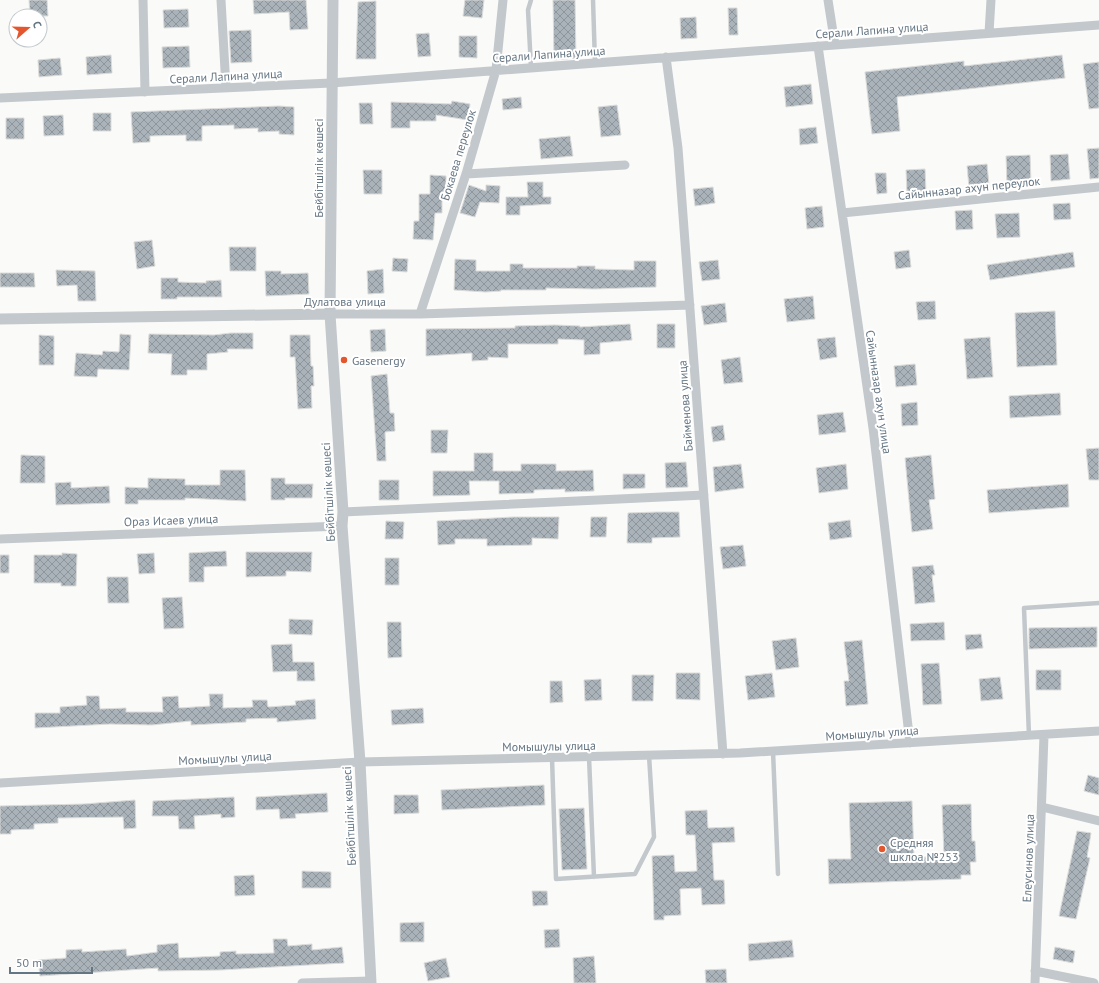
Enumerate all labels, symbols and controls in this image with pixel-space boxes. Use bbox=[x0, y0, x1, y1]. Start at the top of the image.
north arrow bbox=[8, 8, 48, 48]
text: С bbox=[30, 19, 45, 30]
street label: Серали Лапина улица bbox=[815, 19, 929, 41]
street label: Серали Лапина улица bbox=[492, 43, 606, 65]
street label: Серали Лапина улица bbox=[169, 66, 283, 86]
street label: Бокаева переулок bbox=[437, 107, 479, 202]
street label: Бейбітшілік көшесі bbox=[311, 118, 326, 218]
street label: Сайынназар ахун переулок bbox=[897, 173, 1041, 203]
street label: Дулатова улица bbox=[304, 294, 386, 309]
street label: Сайынназар ахун улица bbox=[863, 329, 895, 455]
place label: Gasenergy bbox=[352, 353, 406, 368]
marker: Gasenergy bbox=[339, 355, 349, 365]
street label: Байменова улица bbox=[674, 360, 696, 452]
street label: Бейбітшілік көшесі bbox=[318, 442, 338, 542]
street label: Ораз Исаев улица bbox=[124, 511, 219, 529]
street label: Момышулы улица bbox=[825, 722, 919, 744]
street label: Момышулы улица bbox=[502, 738, 596, 754]
street label: Момышулы улица bbox=[178, 748, 272, 768]
street label: Бейбітшілік көшесі bbox=[339, 766, 359, 866]
street label: Елеусинов улица bbox=[1019, 813, 1037, 902]
place label: Средняя шклоа №253 bbox=[890, 835, 958, 864]
marker: Средняя шклоа №253 bbox=[877, 844, 887, 854]
scale bar bbox=[10, 949, 92, 975]
text: 50 m bbox=[16, 955, 42, 970]

